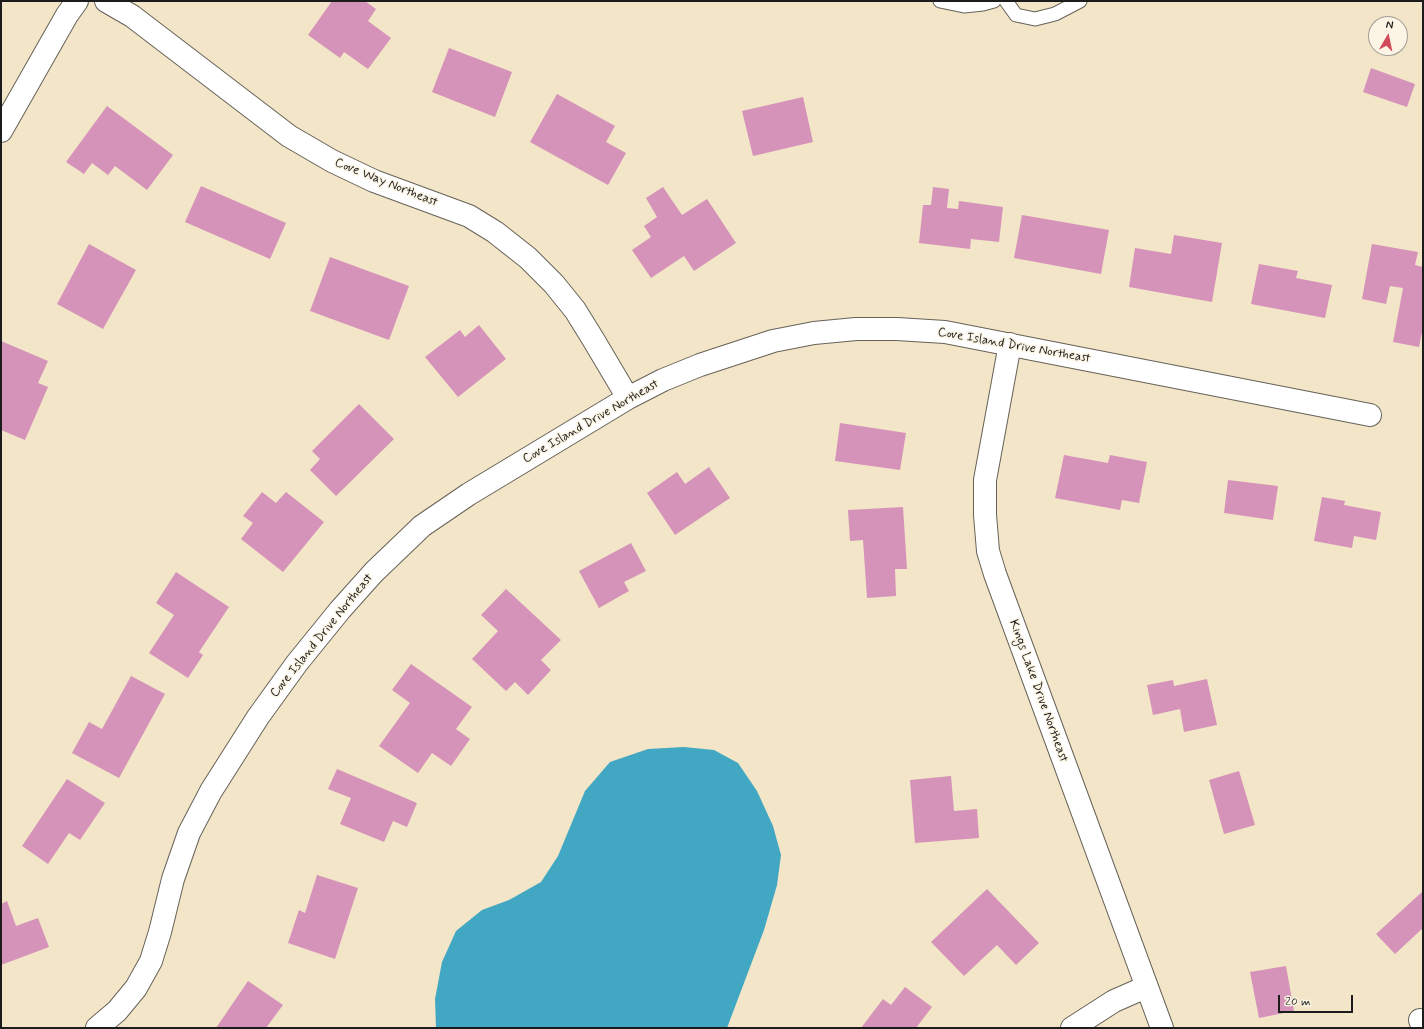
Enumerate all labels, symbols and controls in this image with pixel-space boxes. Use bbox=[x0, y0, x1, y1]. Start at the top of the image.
north arrow bbox=[1368, 16, 1408, 56]
text: N bbox=[1385, 18, 1394, 33]
street label: Cove Way Northeast bbox=[332, 155, 440, 211]
street label: Cove Island Drive Northeast bbox=[936, 325, 1092, 367]
street label: Cove Island Drive Northeast bbox=[520, 377, 662, 467]
street label: Cove Island Drive Northeast bbox=[267, 571, 377, 701]
street label: Kings Lake Drive Northeast bbox=[1005, 618, 1071, 764]
scale bar bbox=[1280, 987, 1355, 1013]
text: 20 m bbox=[1285, 994, 1311, 1010]

